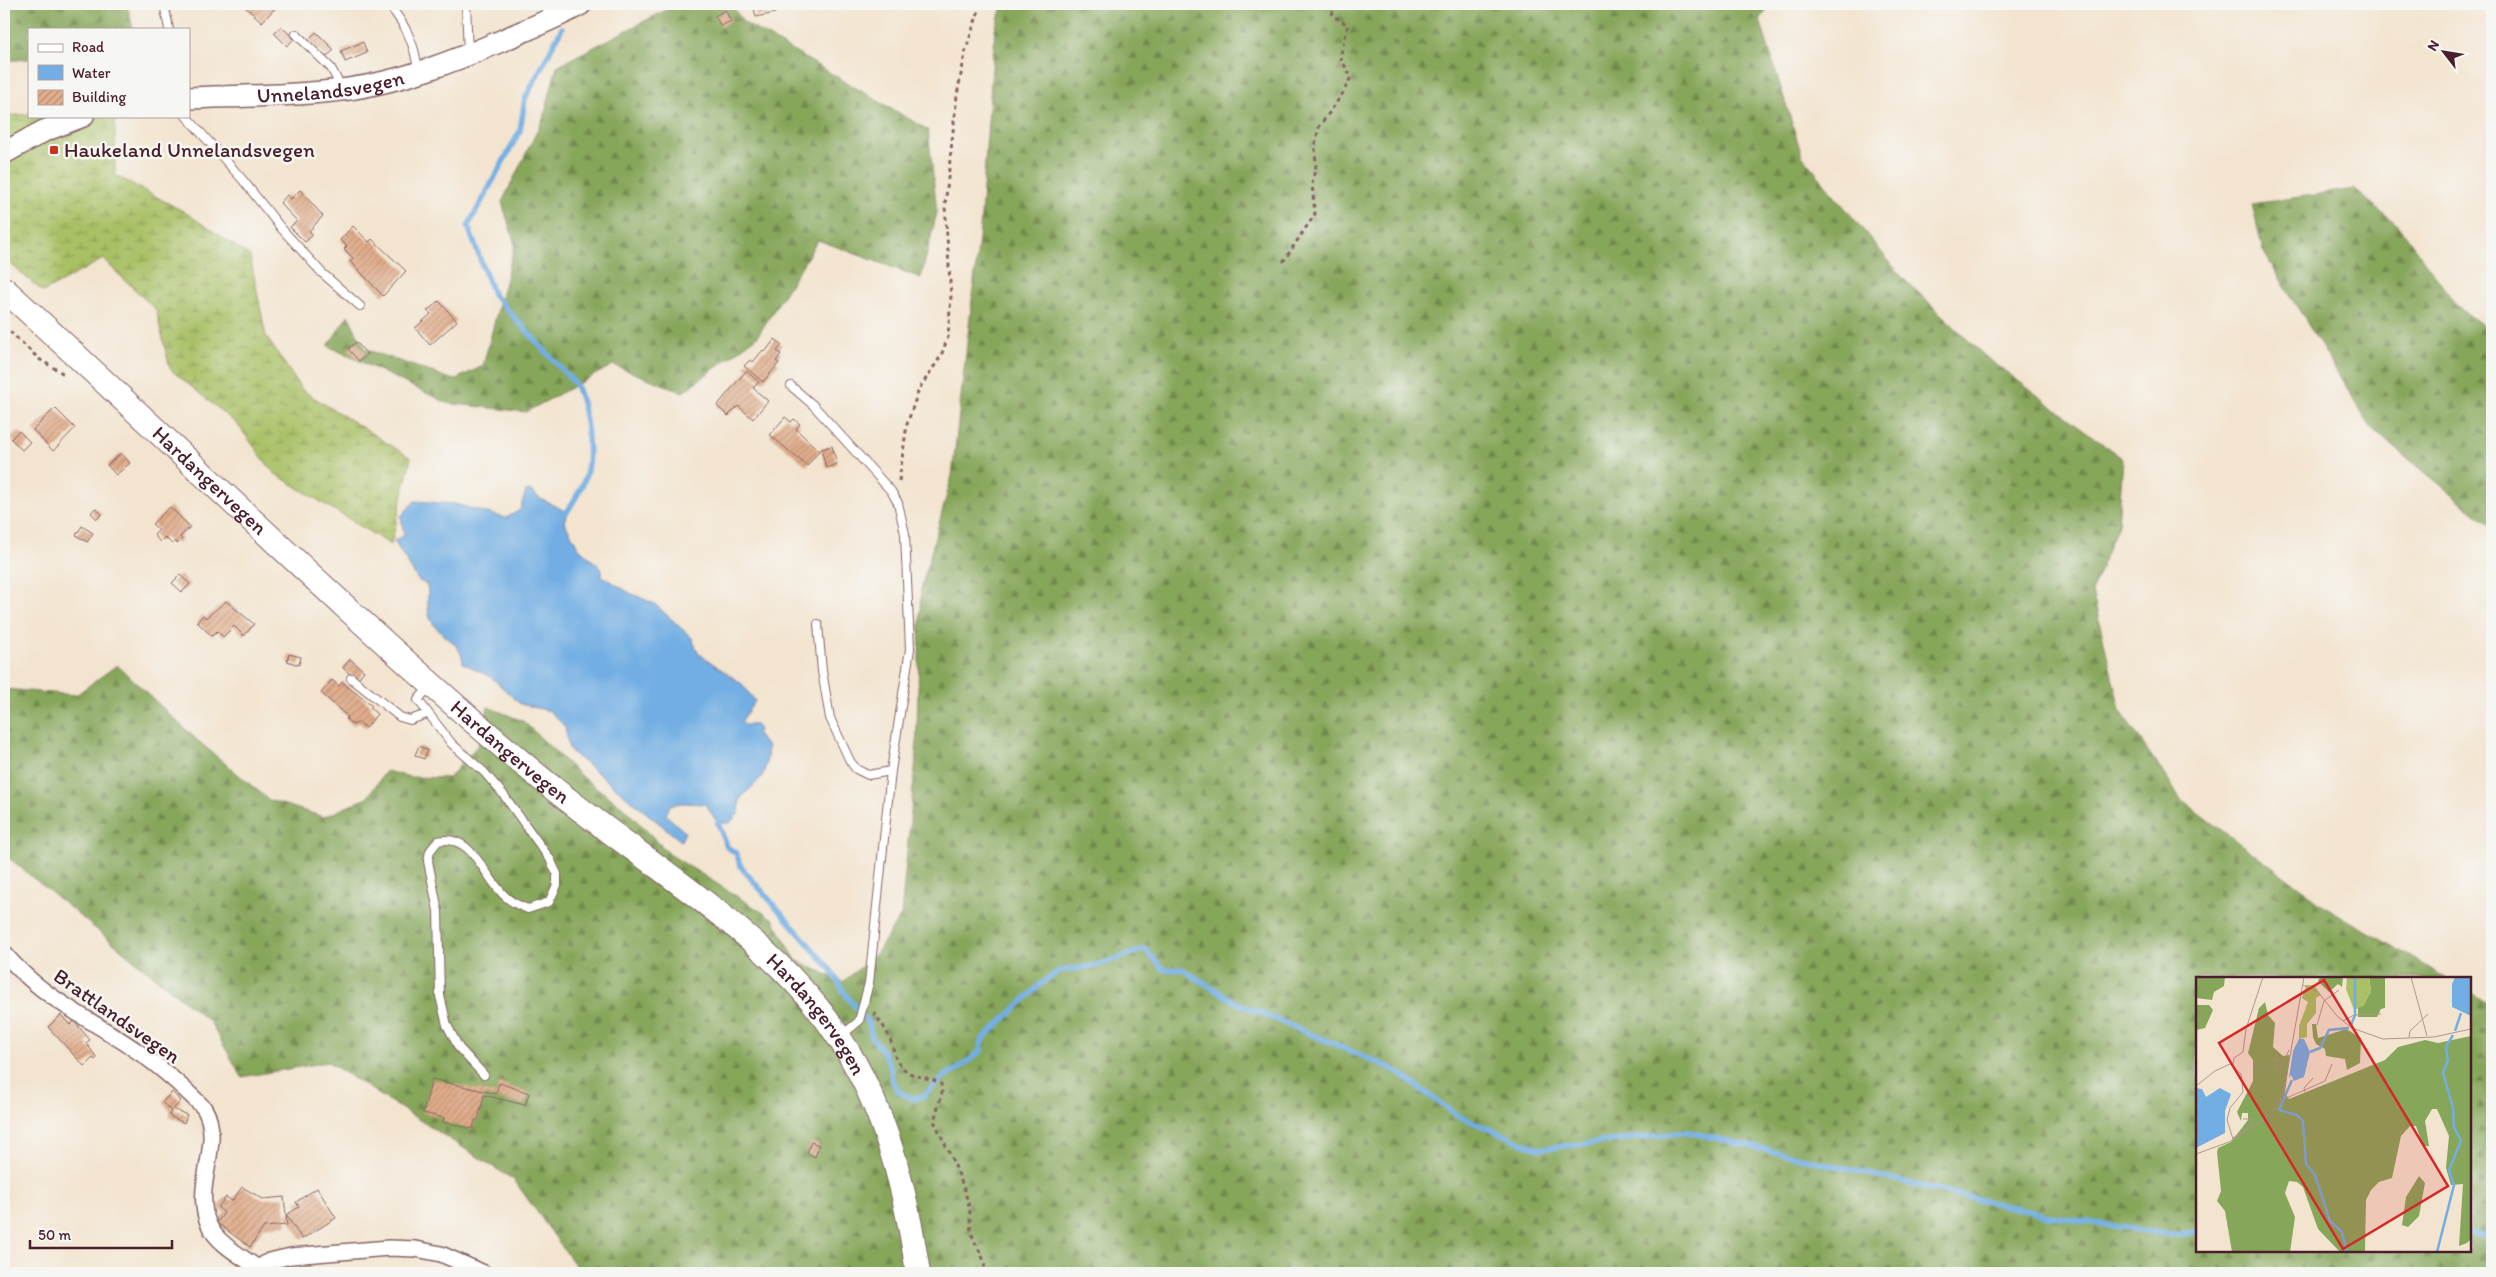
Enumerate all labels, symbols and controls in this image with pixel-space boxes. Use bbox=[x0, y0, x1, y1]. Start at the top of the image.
legend bbox=[28, 28, 190, 118]
north arrow bbox=[2418, 28, 2468, 78]
text: N bbox=[2424, 37, 2443, 54]
text: Road bbox=[72, 38, 105, 56]
text: Water bbox=[72, 64, 111, 82]
street label: Unnelandsvegen bbox=[256, 64, 407, 108]
text: Building bbox=[72, 88, 126, 106]
place label: Haukeland Unnelandsvegen bbox=[64, 137, 315, 162]
marker: Haukeland Unnelandsvegen bbox=[48, 144, 60, 156]
street label: Hardangervegen bbox=[148, 420, 272, 540]
street label: Hardangervegen bbox=[446, 694, 575, 809]
street label: Hardangervegen bbox=[762, 947, 872, 1079]
street label: Brattlandsvegen bbox=[49, 963, 185, 1068]
inset map bbox=[2196, 977, 2471, 1252]
scale bar bbox=[30, 1217, 172, 1249]
text: 50 m bbox=[38, 1226, 71, 1244]

